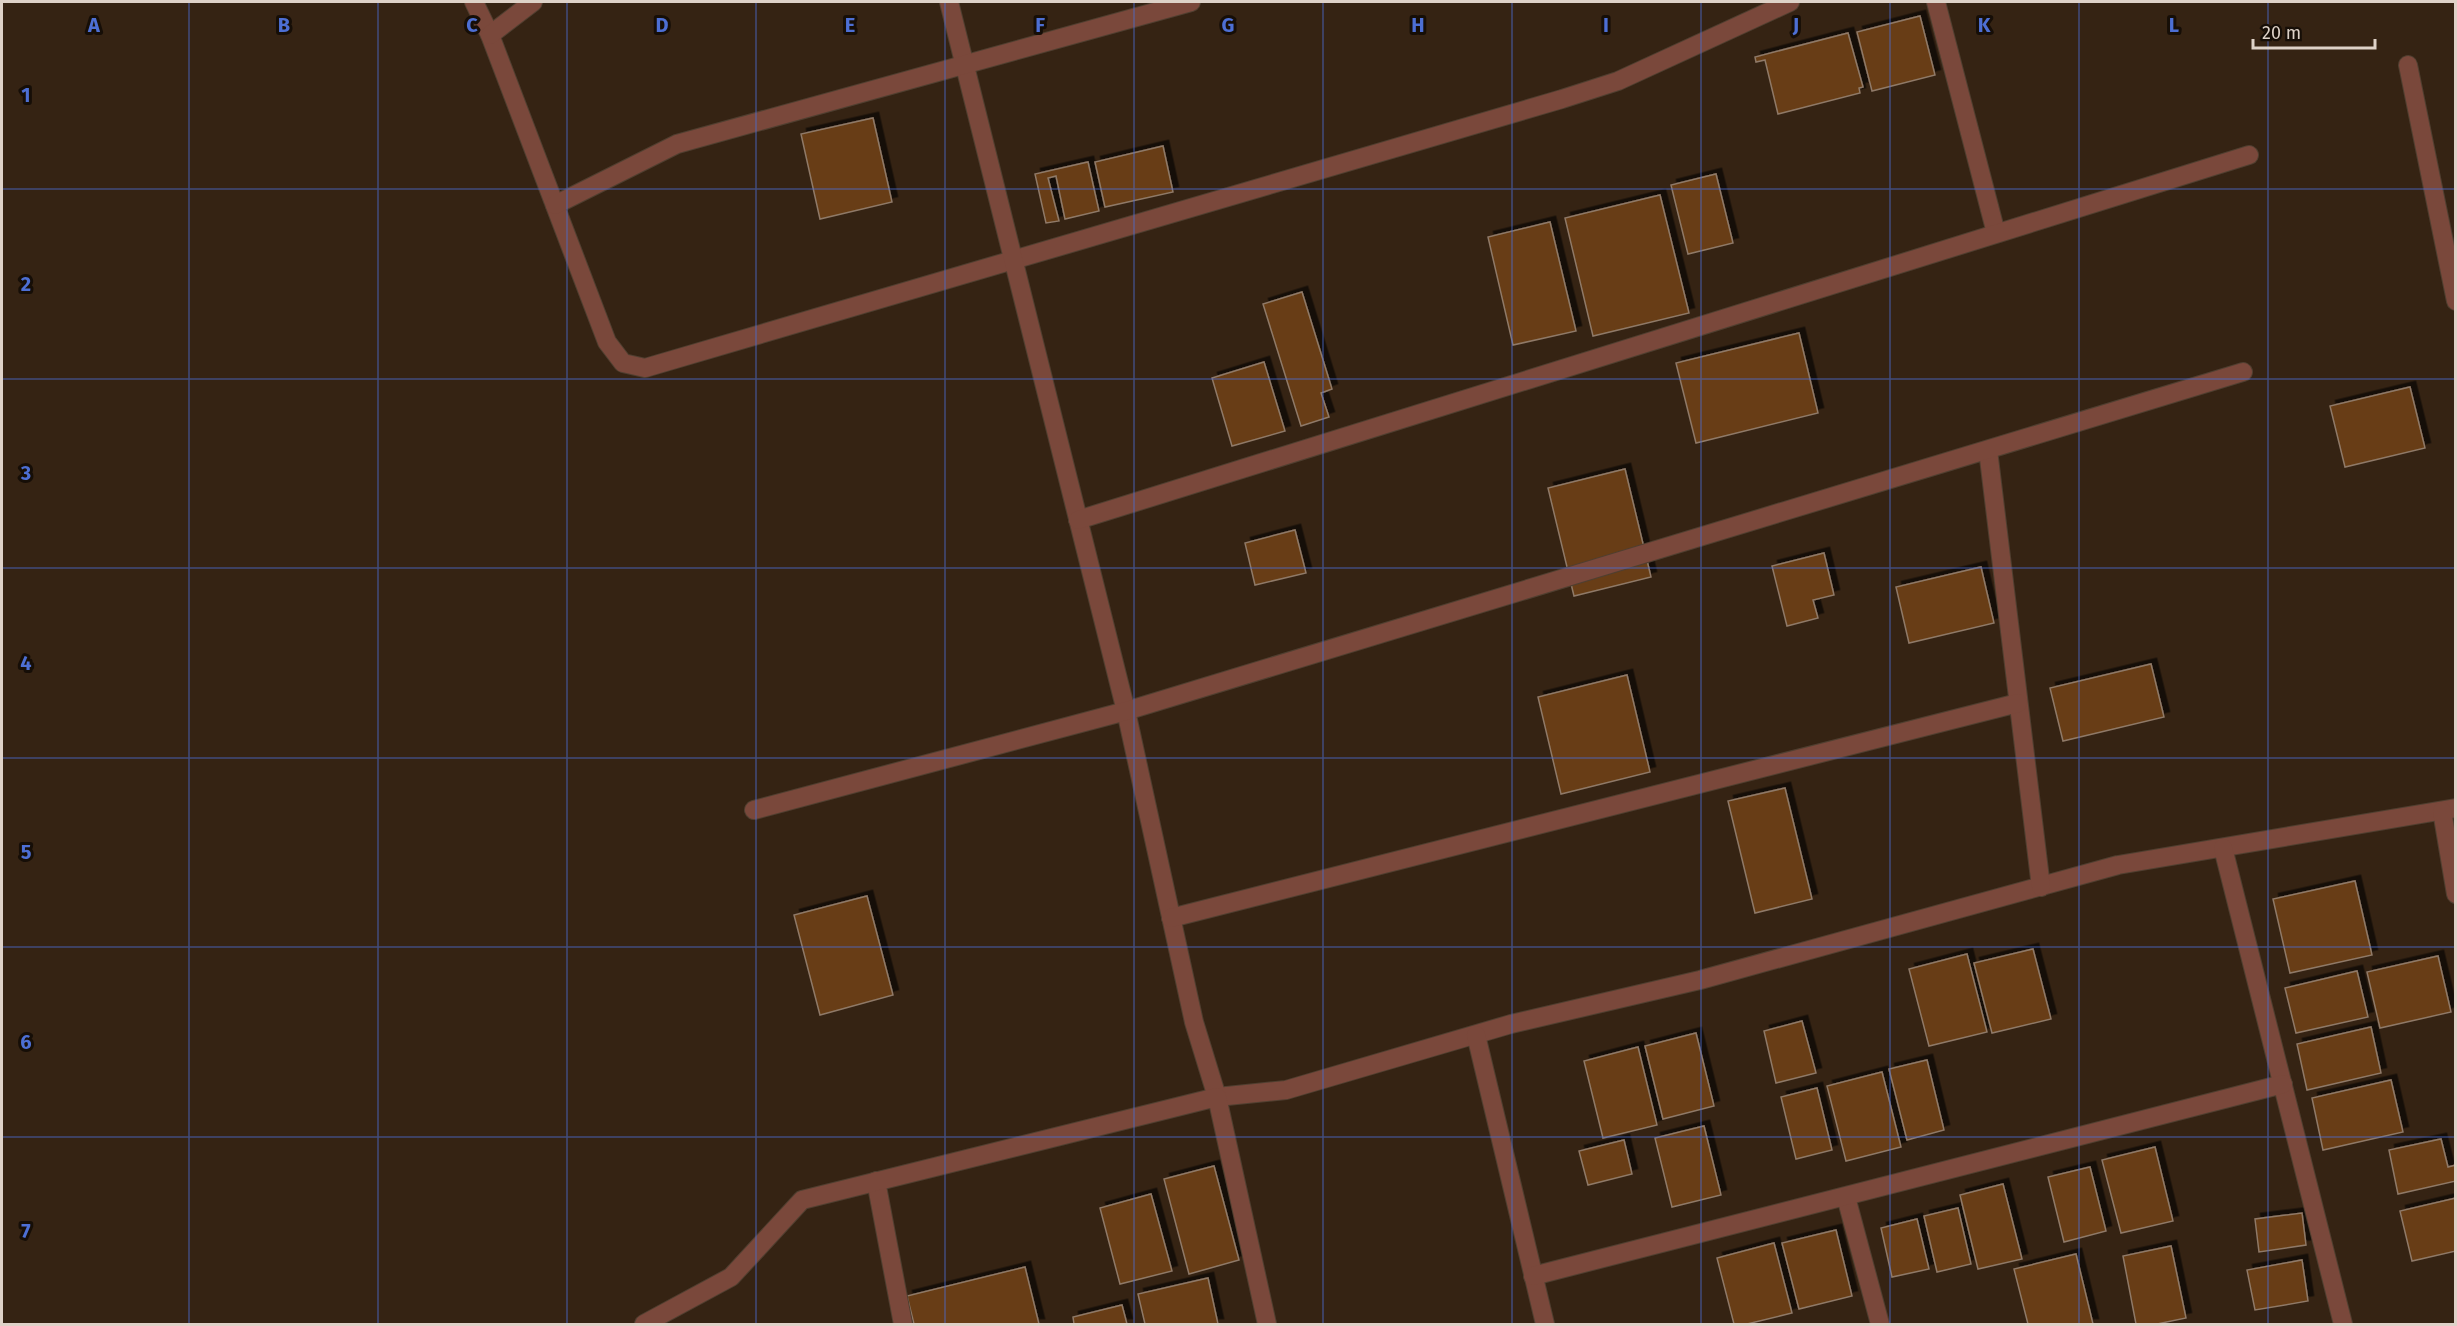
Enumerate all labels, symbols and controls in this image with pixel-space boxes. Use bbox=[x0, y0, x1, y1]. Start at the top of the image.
scale bar bbox=[2253, 12, 2374, 50]
text: A bbox=[87, 13, 101, 37]
text: B bbox=[278, 13, 290, 37]
text: C bbox=[466, 13, 478, 37]
text: D bbox=[655, 13, 669, 37]
text: E bbox=[845, 13, 855, 37]
text: F bbox=[1035, 13, 1045, 37]
text: G bbox=[1222, 13, 1234, 37]
text: H bbox=[1411, 13, 1425, 37]
text: I bbox=[1603, 13, 1609, 37]
text: J bbox=[1792, 13, 1799, 37]
text: K bbox=[1978, 13, 1991, 37]
text: L bbox=[2169, 13, 2179, 37]
text: 20 m bbox=[2262, 22, 2301, 44]
text: 1 bbox=[21, 83, 31, 107]
text: 2 bbox=[21, 272, 31, 296]
text: 3 bbox=[20, 461, 31, 485]
text: 4 bbox=[20, 651, 32, 675]
text: 5 bbox=[21, 840, 32, 864]
text: 6 bbox=[20, 1030, 32, 1054]
text: 7 bbox=[21, 1219, 31, 1243]

